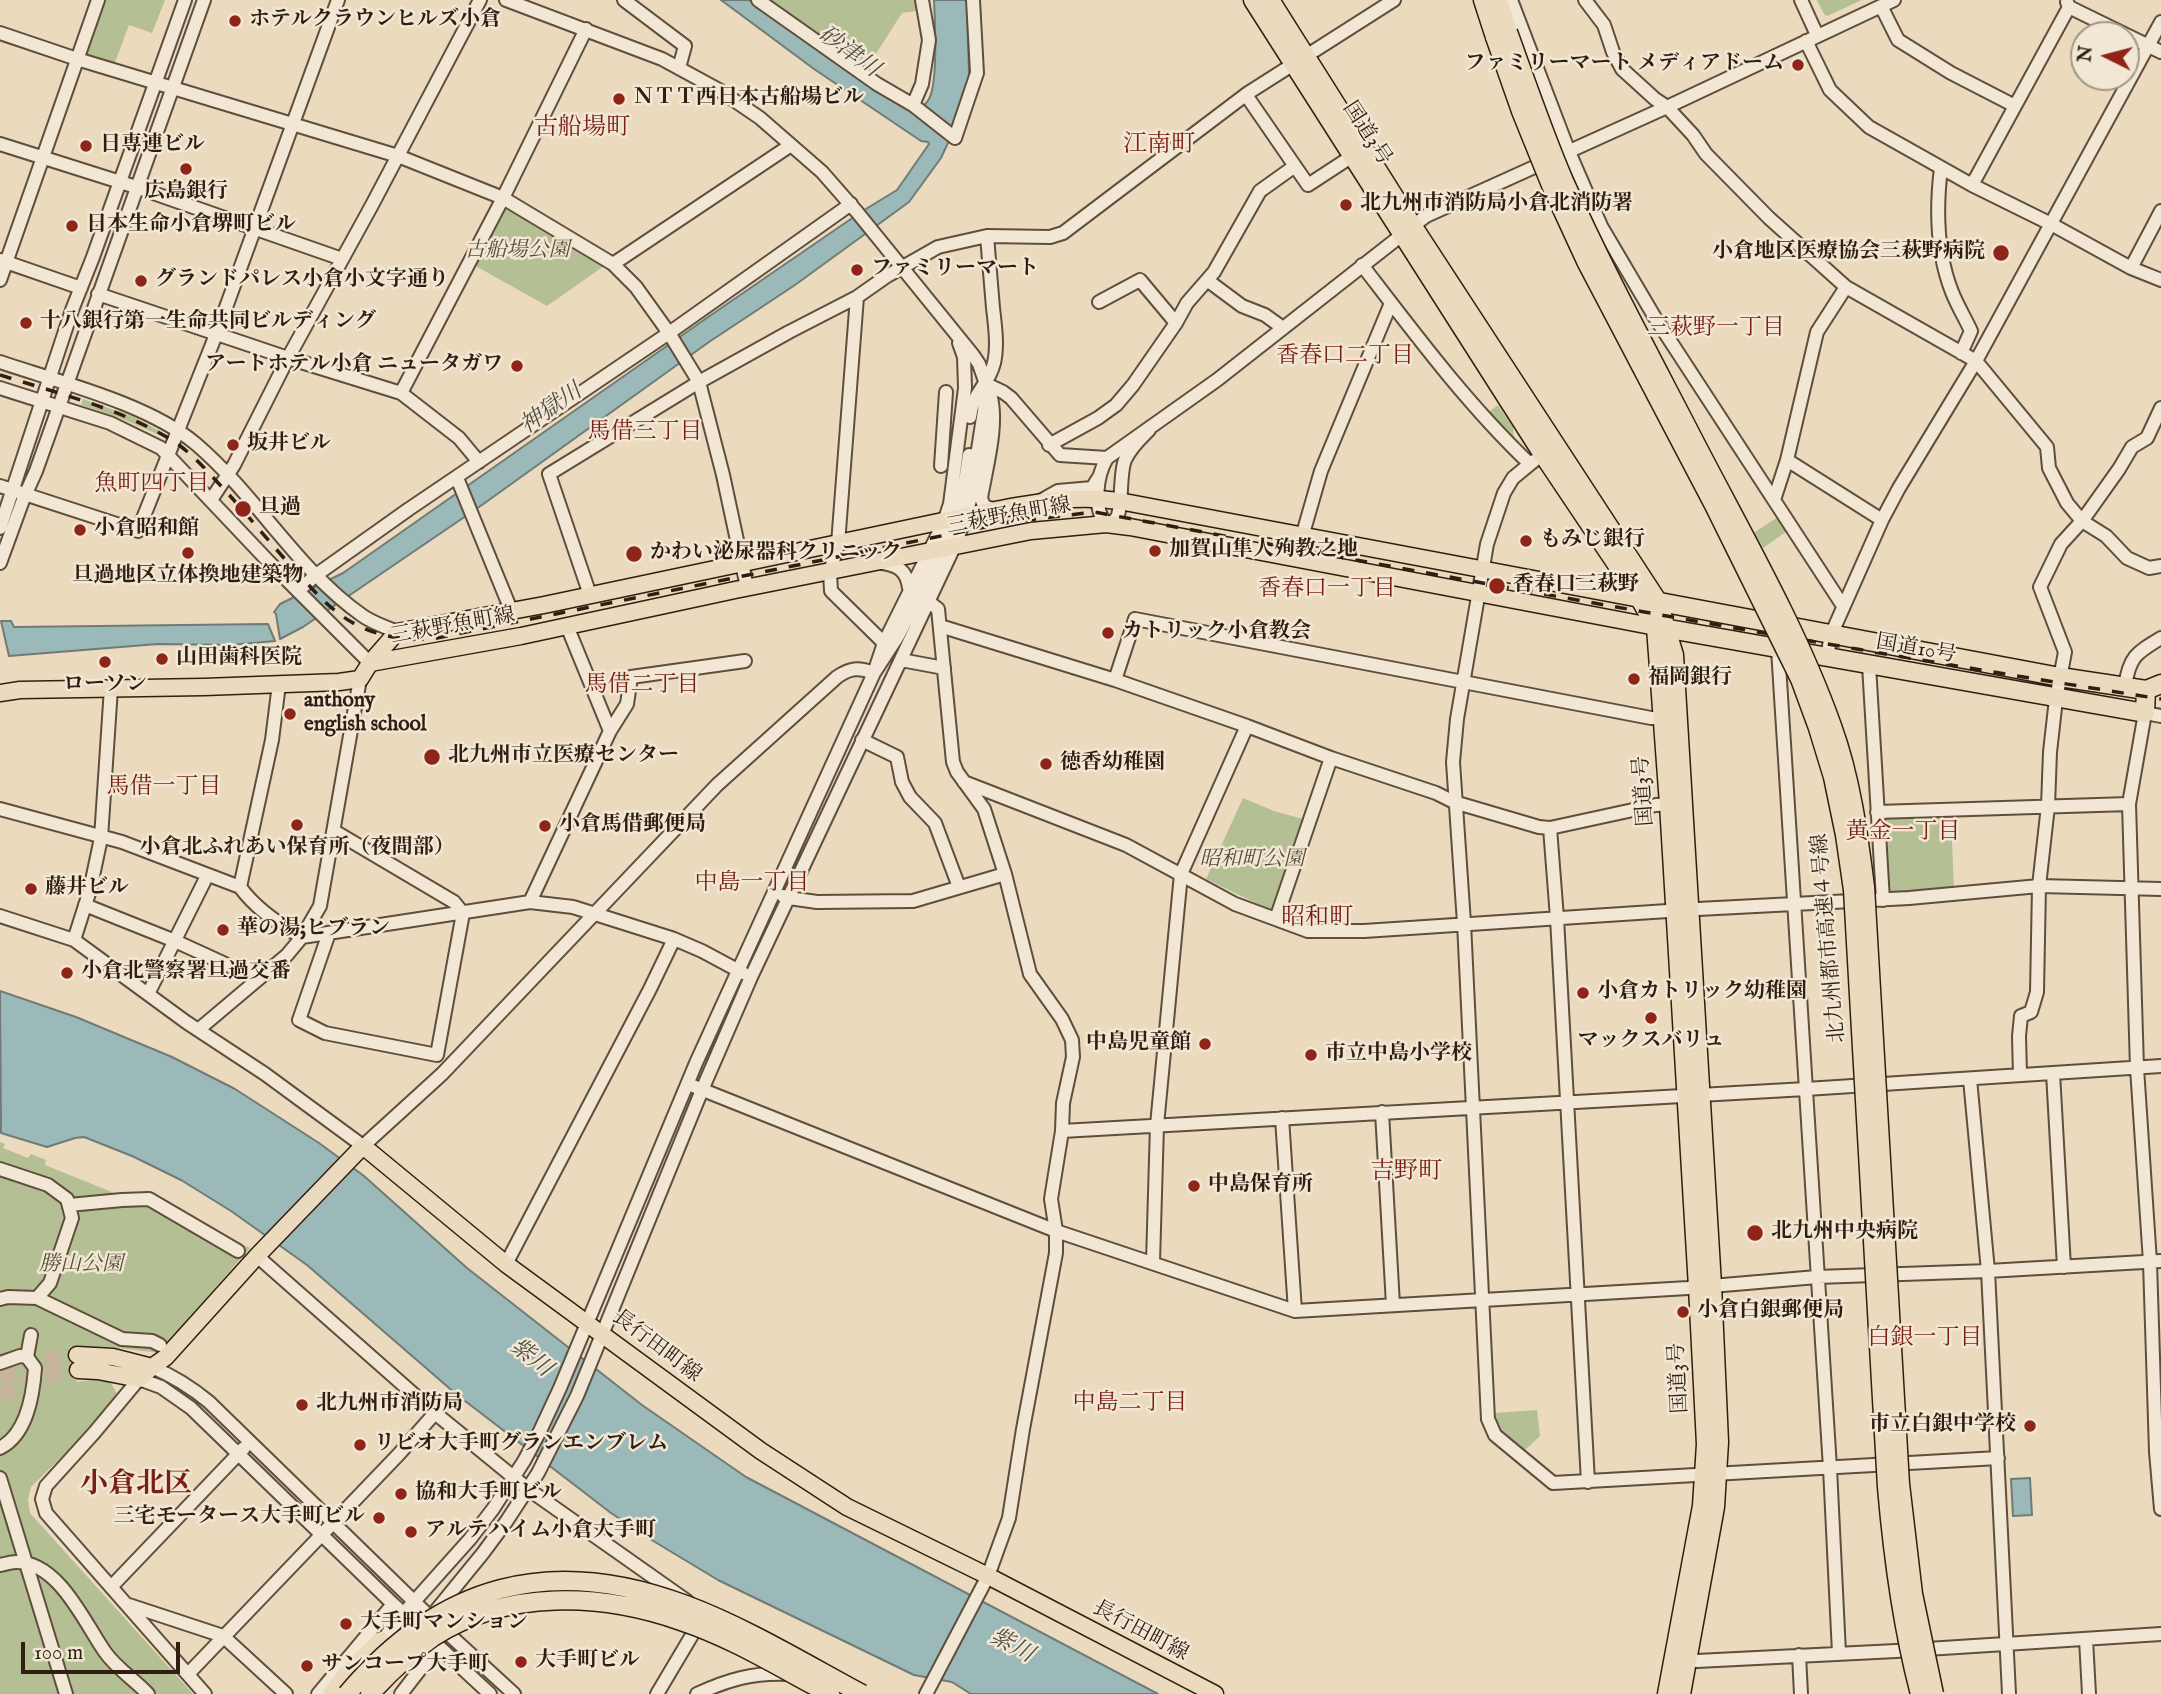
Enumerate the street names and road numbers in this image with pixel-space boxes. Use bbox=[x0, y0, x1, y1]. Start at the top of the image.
street label: 国道3号 bbox=[1336, 97, 1396, 171]
street label: 三萩野魚町線 bbox=[945, 494, 1073, 540]
street label: 三萩野魚町線 bbox=[389, 604, 517, 650]
street label: 国道10号 bbox=[1874, 631, 1958, 669]
street label: 国道3号 bbox=[1630, 755, 1660, 827]
street label: 北九州都市高速４号線 bbox=[1808, 832, 1852, 1044]
street label: 長行田町線 bbox=[606, 1305, 706, 1389]
street label: 国道3号 bbox=[1666, 1342, 1694, 1414]
street label: 長行田町線 bbox=[1088, 1596, 1192, 1668]

